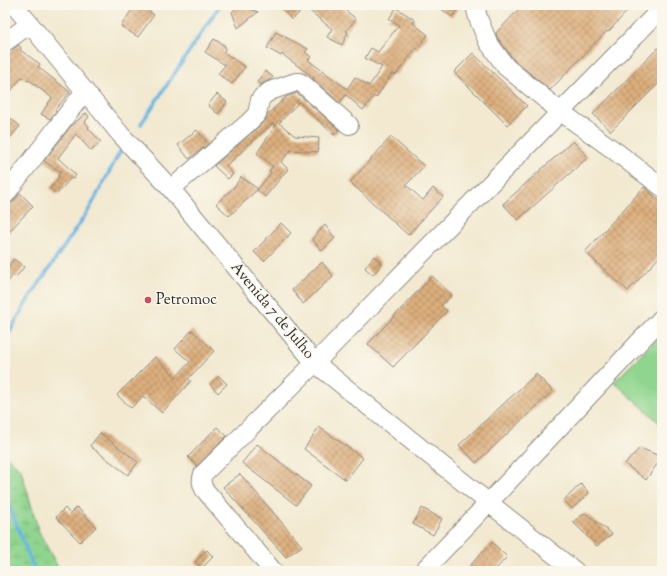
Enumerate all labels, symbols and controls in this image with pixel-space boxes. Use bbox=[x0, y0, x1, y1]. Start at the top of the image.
street label: Avenida 7 de Julho bbox=[225, 258, 319, 364]
place label: Petromoc bbox=[156, 290, 217, 311]
marker: Petromoc bbox=[143, 295, 153, 305]

